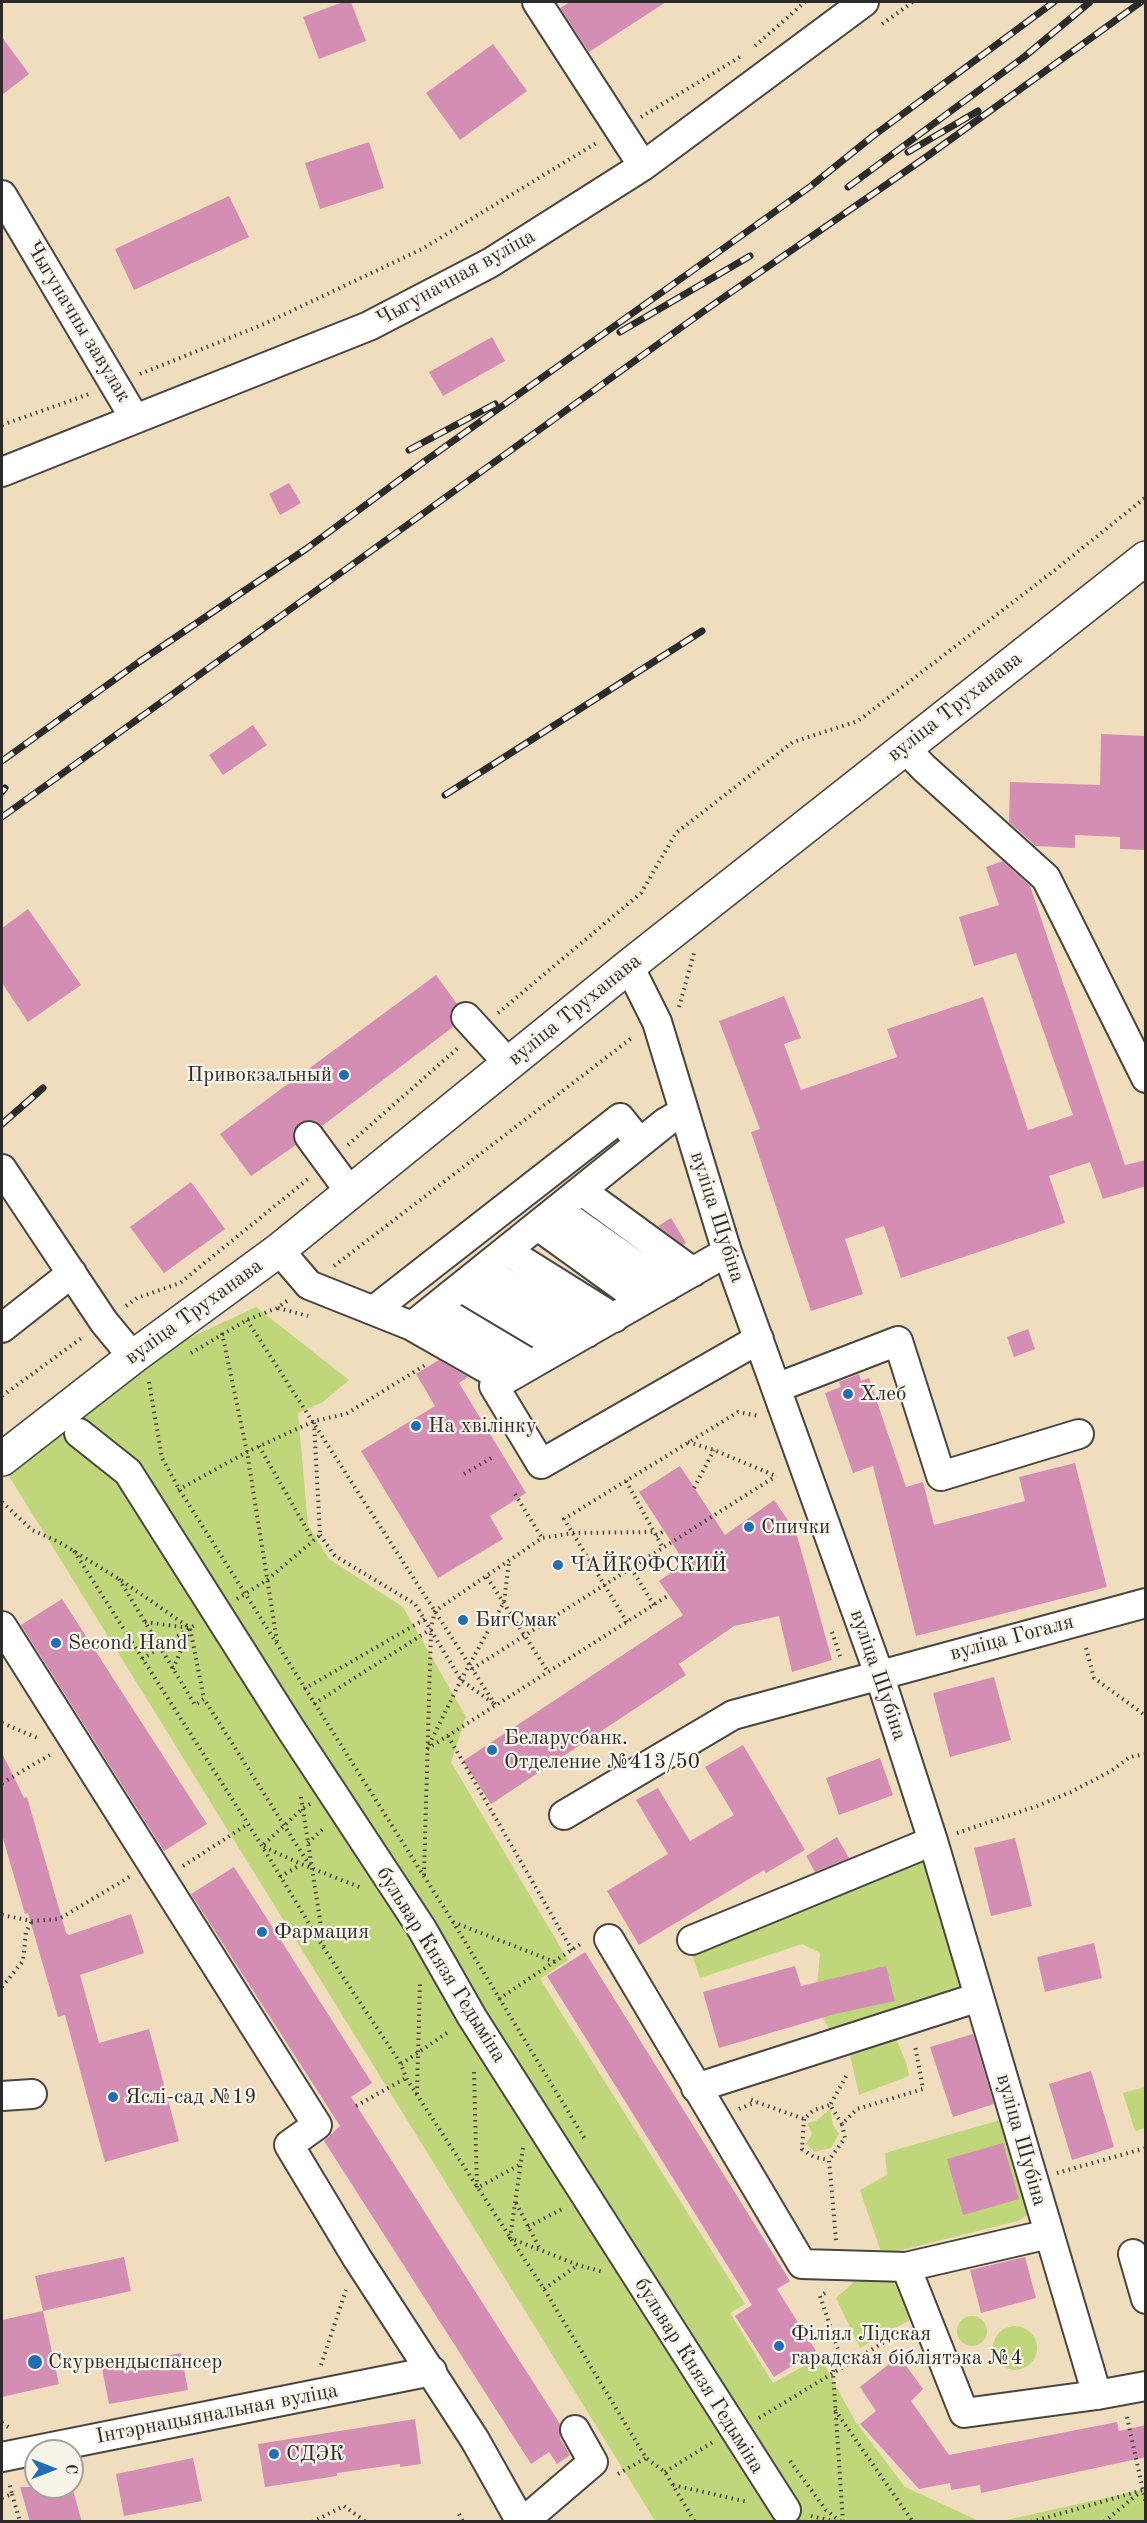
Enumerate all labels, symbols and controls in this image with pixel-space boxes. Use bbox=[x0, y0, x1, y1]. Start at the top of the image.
street label: Чыгуначная вуліца bbox=[372, 224, 540, 332]
street label: Чыгуначны завулак bbox=[20, 237, 136, 407]
street label: вуліца Труханава bbox=[883, 647, 1027, 767]
street label: вуліца Труханава bbox=[503, 949, 647, 1071]
place label: Привокзальный bbox=[187, 1062, 332, 1088]
marker: Привокзальный bbox=[337, 1068, 351, 1082]
street label: вуліца Шубіна bbox=[684, 1148, 750, 1286]
street label: вуліца Труханава bbox=[120, 1254, 268, 1370]
place label: Хлеб bbox=[860, 1381, 906, 1407]
marker: Хлеб bbox=[841, 1387, 855, 1401]
place label: На хвілінку bbox=[428, 1413, 537, 1439]
marker: На хвілінку bbox=[409, 1419, 423, 1433]
place label: Спички bbox=[761, 1514, 830, 1540]
marker: Спички bbox=[742, 1520, 756, 1534]
place label: ЧАЙКОФСКИЙ bbox=[570, 1552, 727, 1578]
marker: ЧАЙКОФСКИЙ bbox=[551, 1558, 565, 1572]
street label: вуліца Шубіна bbox=[844, 1606, 912, 1744]
place label: БигСмак bbox=[475, 1607, 557, 1633]
street label: вуліца Гогаля bbox=[947, 1609, 1077, 1667]
marker: БигСмак bbox=[456, 1613, 470, 1627]
place label: Second Hand bbox=[68, 1630, 188, 1656]
marker: Second Hand bbox=[49, 1636, 63, 1650]
place label: Беларусбанк. Отделение №413/50 bbox=[504, 1725, 700, 1775]
marker: Беларусбанк. Отделение №413/50 bbox=[485, 1743, 499, 1757]
street label: бульвар Князя Гедыміна bbox=[370, 1862, 512, 2068]
place label: Фармация bbox=[274, 1919, 369, 1945]
marker: Фармация bbox=[255, 1925, 269, 1939]
street label: вуліца Шубіна bbox=[990, 2071, 1052, 2209]
place label: Яслі-сад №19 bbox=[125, 2084, 256, 2110]
marker: Яслі-сад №19 bbox=[106, 2090, 120, 2104]
street label: бульвар Князя Гедыміна bbox=[628, 2273, 770, 2479]
place label: Філіял Лідская гарадская бібліятэка №4 bbox=[791, 2321, 1023, 2371]
marker: Філіял Лідская гарадская бібліятэка №4 bbox=[772, 2339, 786, 2353]
place label: Скурвендыспансер bbox=[48, 2349, 222, 2375]
marker: Скурвендыспансер bbox=[26, 2353, 44, 2371]
street label: Інтэрнацыянальная вуліца bbox=[94, 2378, 340, 2450]
north arrow bbox=[24, 2439, 84, 2499]
place label: СДЭК bbox=[286, 2441, 344, 2467]
marker: СДЭК bbox=[267, 2447, 281, 2461]
text: С bbox=[62, 2464, 78, 2474]

